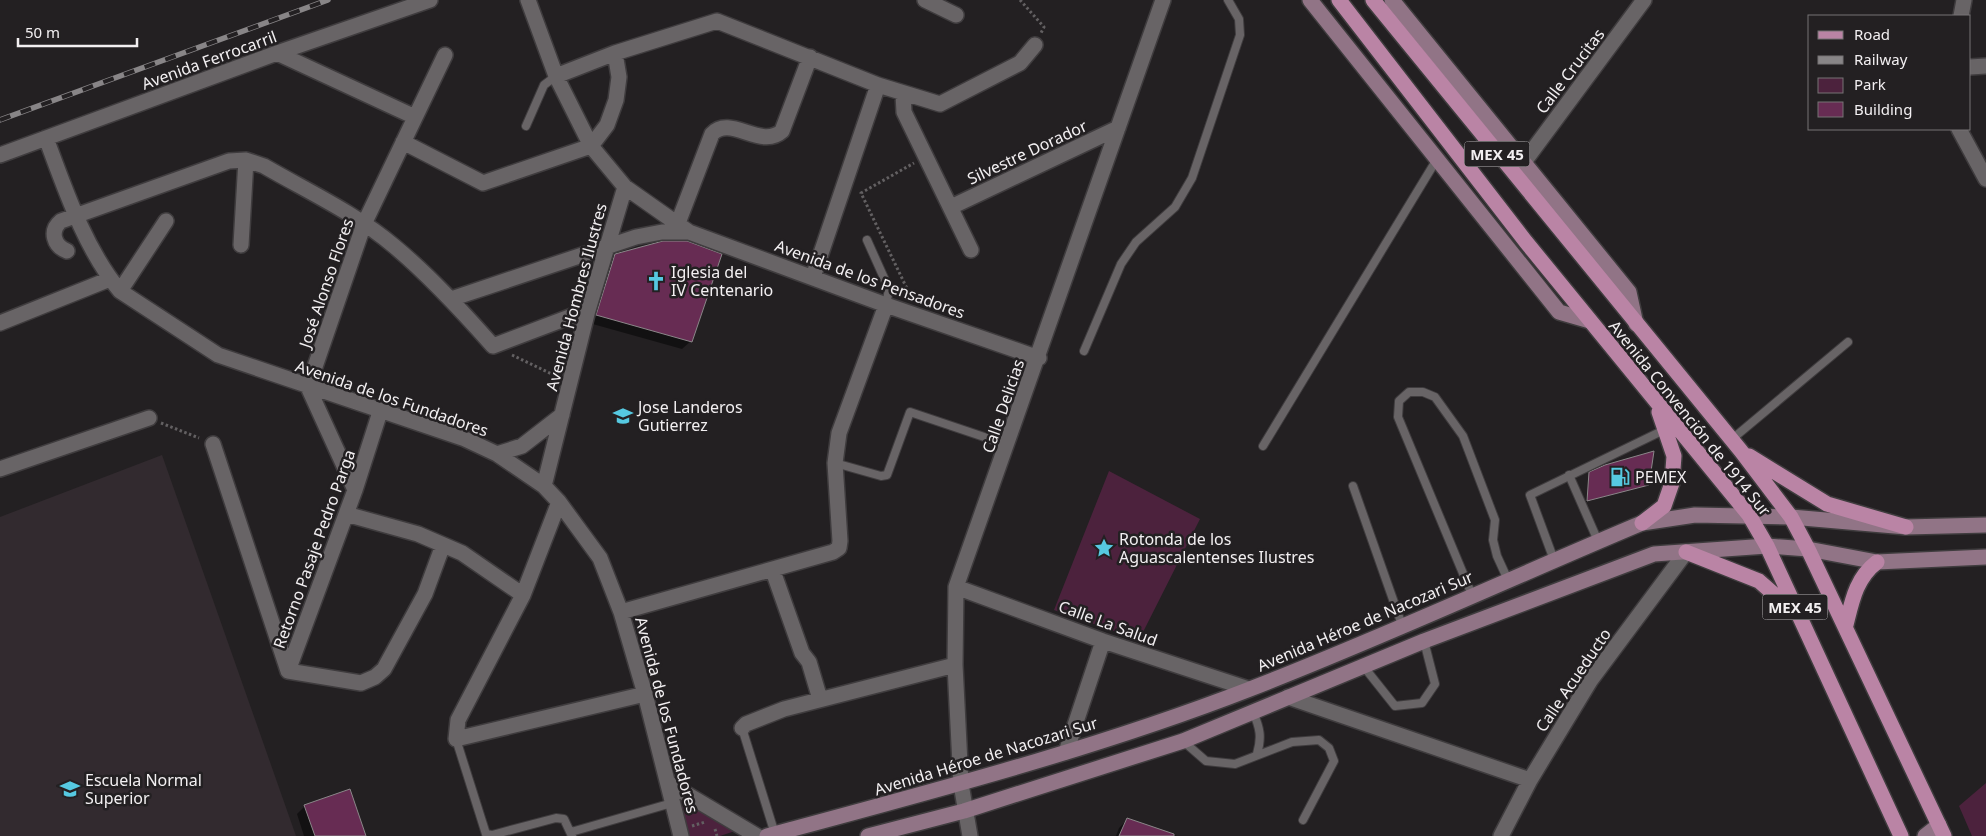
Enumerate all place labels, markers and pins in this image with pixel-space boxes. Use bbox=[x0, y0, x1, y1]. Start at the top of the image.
place label: Iglesia del IV Centenario bbox=[671, 261, 773, 301]
church icon: Iglesia del IV Centenario bbox=[645, 270, 667, 292]
place label: Jose Landeros Gutierrez bbox=[636, 396, 743, 436]
school or university icon: Jose Landeros Gutierrez bbox=[612, 405, 634, 427]
fuel station icon: PEMEX bbox=[1609, 466, 1631, 488]
place label: PEMEX bbox=[1635, 466, 1687, 488]
place label: Rotonda de los Aguascalentenses Ilustres bbox=[1119, 528, 1314, 568]
place icon: Rotonda de los Aguascalentenses Ilustres bbox=[1093, 537, 1115, 559]
place label: Escuela Normal Superior bbox=[85, 769, 202, 809]
school or university icon: Escuela Normal Superior bbox=[59, 778, 81, 800]

